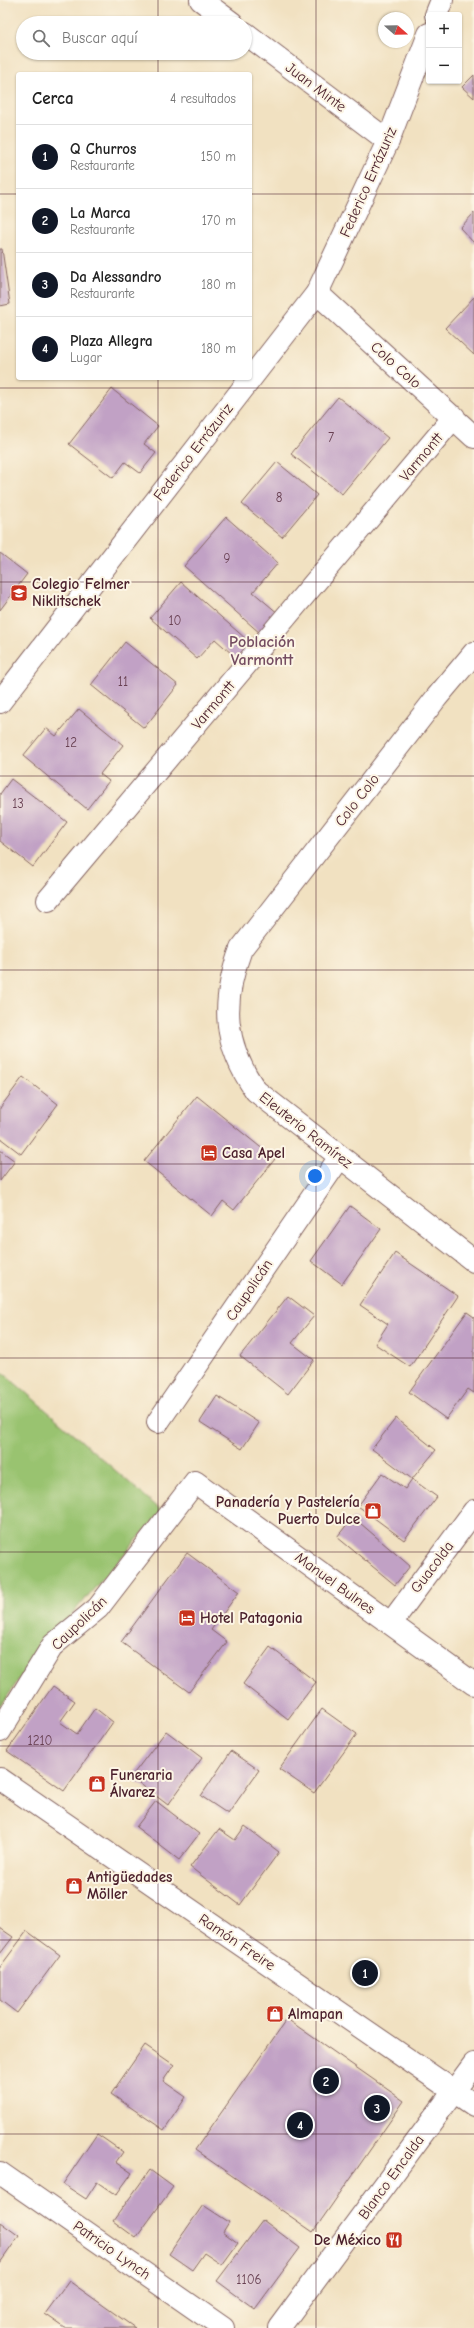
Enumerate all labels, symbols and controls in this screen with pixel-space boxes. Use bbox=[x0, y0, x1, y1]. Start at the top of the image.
north arrow bbox=[378, 12, 414, 48]
map controls bbox=[426, 12, 462, 84]
button: + bbox=[426, 12, 462, 48]
search box bbox=[16, 16, 252, 60]
icon: search bbox=[30, 27, 52, 49]
text: Buscar aquí bbox=[62, 29, 138, 47]
button: − bbox=[426, 48, 462, 84]
street label: Juan Minte bbox=[282, 58, 350, 116]
text: Cerca bbox=[32, 89, 74, 108]
text: 4 resultados bbox=[170, 91, 236, 106]
street label: Federico Errázuriz bbox=[336, 124, 401, 240]
text: Q Churros bbox=[70, 140, 136, 158]
text: 1 bbox=[42, 149, 48, 164]
text: 150 m bbox=[201, 149, 236, 164]
text: Restaurante bbox=[70, 158, 135, 173]
text: La Marca bbox=[70, 204, 131, 222]
text: 2 bbox=[42, 213, 48, 228]
text: 170 m bbox=[202, 213, 236, 228]
text: Restaurante bbox=[70, 222, 135, 237]
text: Da Alessandro bbox=[70, 268, 161, 286]
text: 3 bbox=[42, 277, 48, 292]
text: 180 m bbox=[201, 277, 236, 292]
text: Restaurante bbox=[70, 286, 135, 301]
text: Plaza Allegra bbox=[70, 332, 153, 350]
street label: Colo Colo bbox=[367, 338, 425, 392]
text: 4 bbox=[42, 341, 48, 356]
text: 180 m bbox=[201, 341, 236, 356]
text: Lugar bbox=[70, 350, 102, 365]
street label: Federico Errázuriz bbox=[149, 399, 237, 504]
street label: Varmontt bbox=[395, 428, 447, 485]
house number: 7 bbox=[328, 430, 334, 445]
house number: 8 bbox=[276, 490, 283, 505]
house number: 9 bbox=[224, 551, 231, 566]
place label: Colegio Felmer Niklitschek bbox=[32, 575, 130, 610]
school or university icon: Colegio Felmer Niklitschek bbox=[9, 583, 29, 603]
house number: 10 bbox=[168, 613, 182, 628]
district label: Población Varmontt bbox=[229, 633, 295, 669]
house number: 11 bbox=[118, 674, 128, 689]
street label: Varmontt bbox=[187, 676, 239, 733]
house number: 12 bbox=[65, 735, 77, 750]
street label: Colo Colo bbox=[331, 770, 383, 830]
house number: 13 bbox=[12, 796, 24, 811]
street label: Eleuterio Ramírez bbox=[256, 1088, 357, 1172]
hotel icon: Casa Apel bbox=[199, 1143, 219, 1163]
place label: Casa Apel bbox=[222, 1144, 285, 1162]
your location bbox=[305, 1166, 325, 1186]
street label: Caupolicán bbox=[222, 1256, 276, 1324]
place label: Panadería y Pastelería Puerto Dulce bbox=[216, 1493, 360, 1528]
shop icon: Panadería y Pastelería Puerto Dulce bbox=[363, 1501, 383, 1521]
street label: Guacolda bbox=[407, 1538, 457, 1596]
street label: Manuel Bulnes bbox=[292, 1548, 378, 1618]
street label: Caupolicán bbox=[47, 1592, 111, 1654]
hotel icon: Hotel Patagonia bbox=[177, 1608, 197, 1628]
place label: Hotel Patagonia bbox=[200, 1609, 303, 1627]
house number: 1210 bbox=[27, 1733, 53, 1748]
place label: Funeraria Álvarez bbox=[110, 1766, 173, 1801]
shop icon: Funeraria Álvarez bbox=[87, 1774, 107, 1794]
place label: Antigüedades Möller bbox=[87, 1868, 172, 1903]
shop icon: Antigüedades Möller bbox=[64, 1876, 84, 1896]
street label: Ramón Freire bbox=[195, 1910, 279, 1974]
pin: 1 bbox=[352, 1958, 378, 1988]
shop icon: Almapan bbox=[265, 2004, 285, 2024]
place label: Almapan bbox=[288, 2005, 343, 2023]
pin: 2 bbox=[313, 2066, 339, 2096]
pin: 3 bbox=[364, 2093, 390, 2123]
pin: 4 bbox=[287, 2110, 313, 2140]
street label: Blanco Encalda bbox=[354, 2131, 428, 2223]
street label: Patricio Lynch bbox=[70, 2217, 154, 2283]
restaurant icon: De México bbox=[384, 2230, 404, 2250]
place label: De México bbox=[314, 2231, 381, 2249]
house number: 1106 bbox=[236, 2272, 262, 2287]

